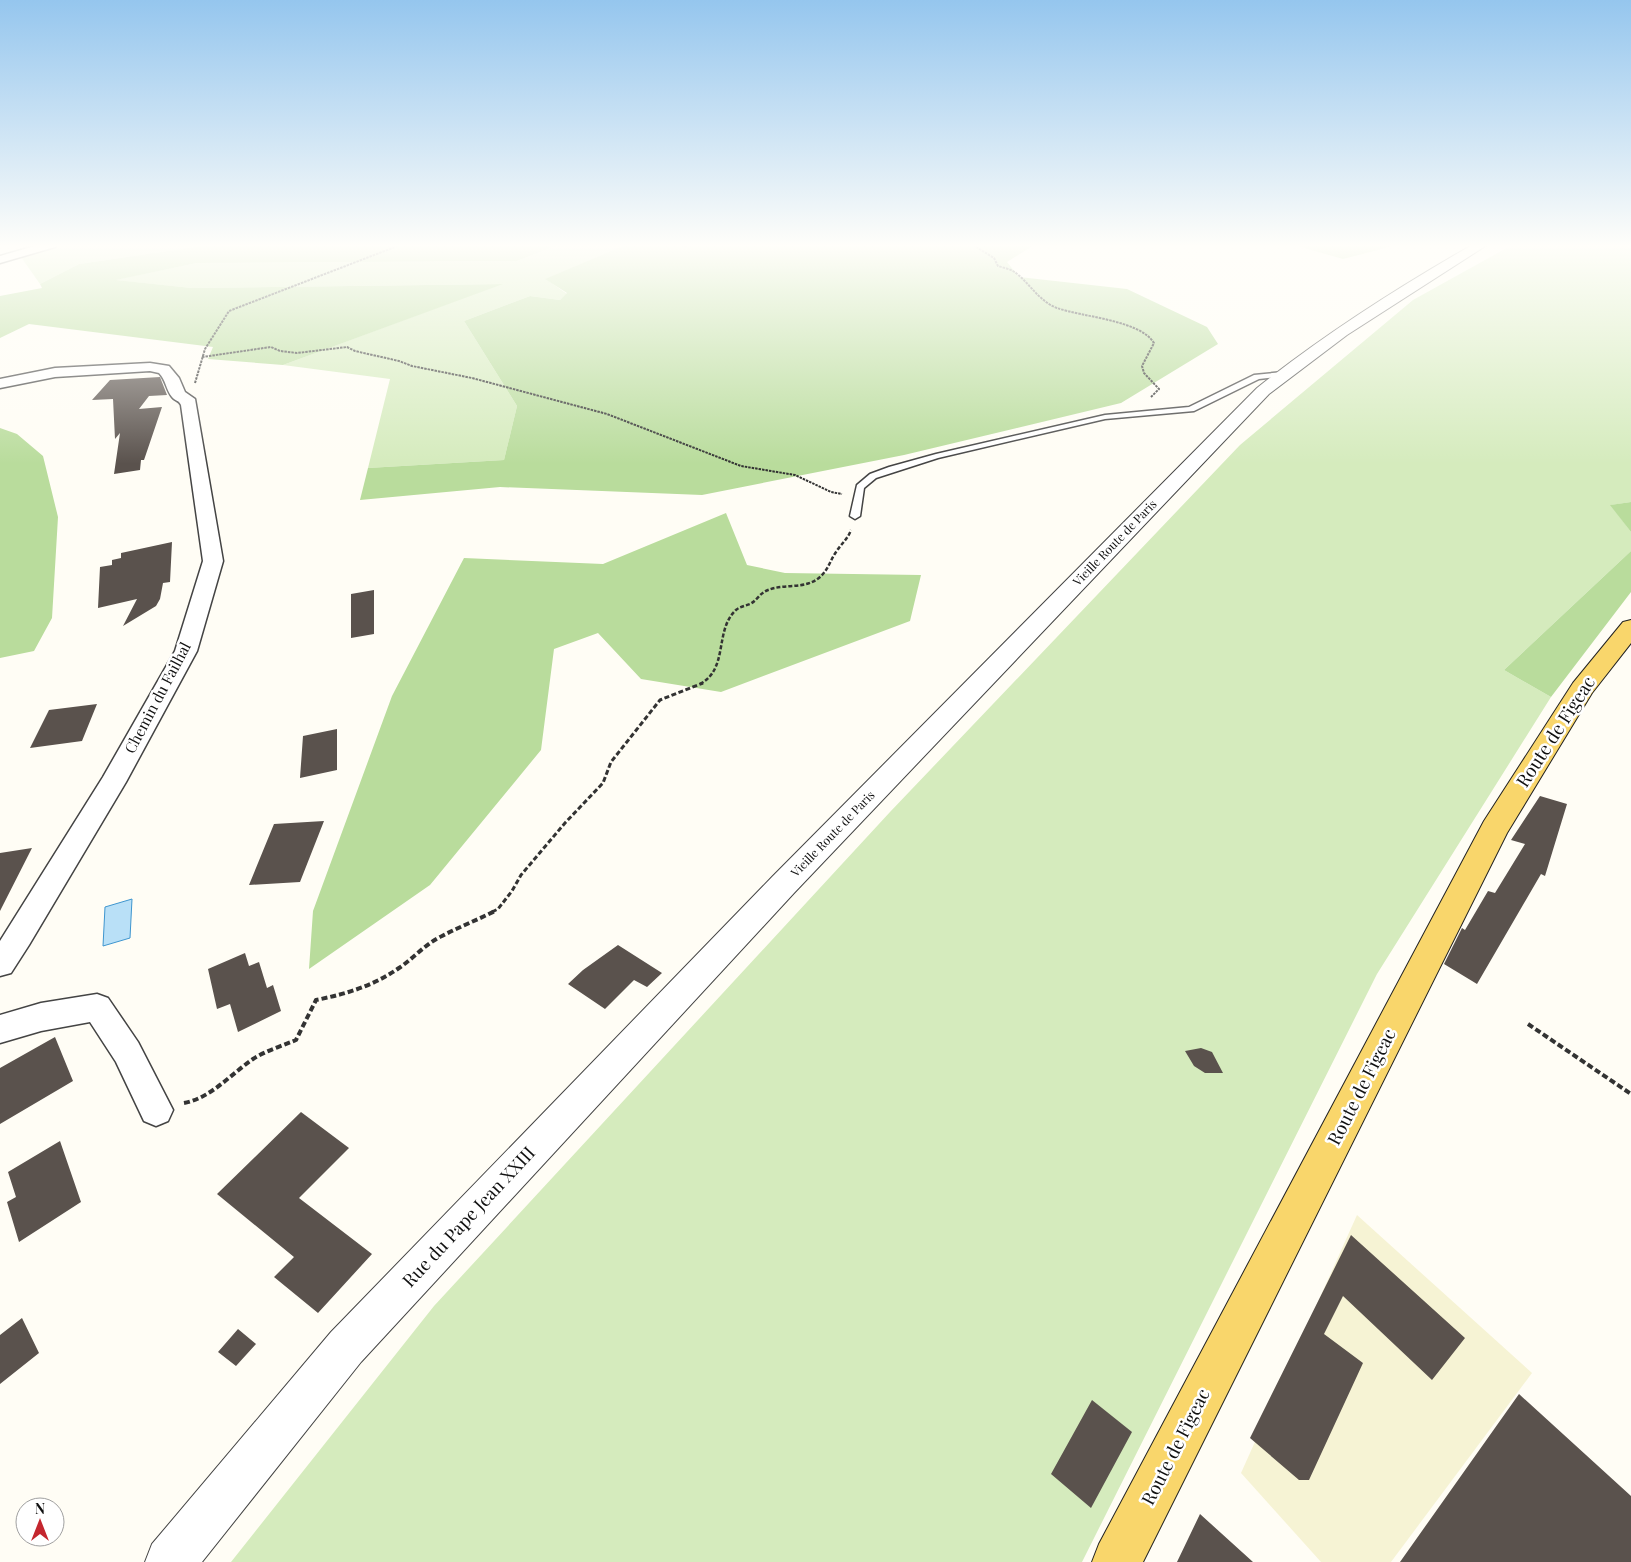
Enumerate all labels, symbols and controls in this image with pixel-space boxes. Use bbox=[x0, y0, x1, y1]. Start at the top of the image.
street label: Vieille Route de Paris bbox=[1068, 496, 1160, 590]
street label: Chemin du Failhal bbox=[119, 638, 195, 757]
street label: Route de Figeac bbox=[1510, 671, 1600, 792]
street label: Vieille Route de Paris bbox=[786, 787, 878, 881]
street label: Route de Figeac bbox=[1321, 1024, 1401, 1149]
street label: Rue du Pape Jean XXIII bbox=[397, 1141, 540, 1292]
street label: Route de Figeac bbox=[1135, 1384, 1215, 1509]
north arrow bbox=[15, 1497, 65, 1547]
text: N bbox=[35, 1499, 45, 1518]

